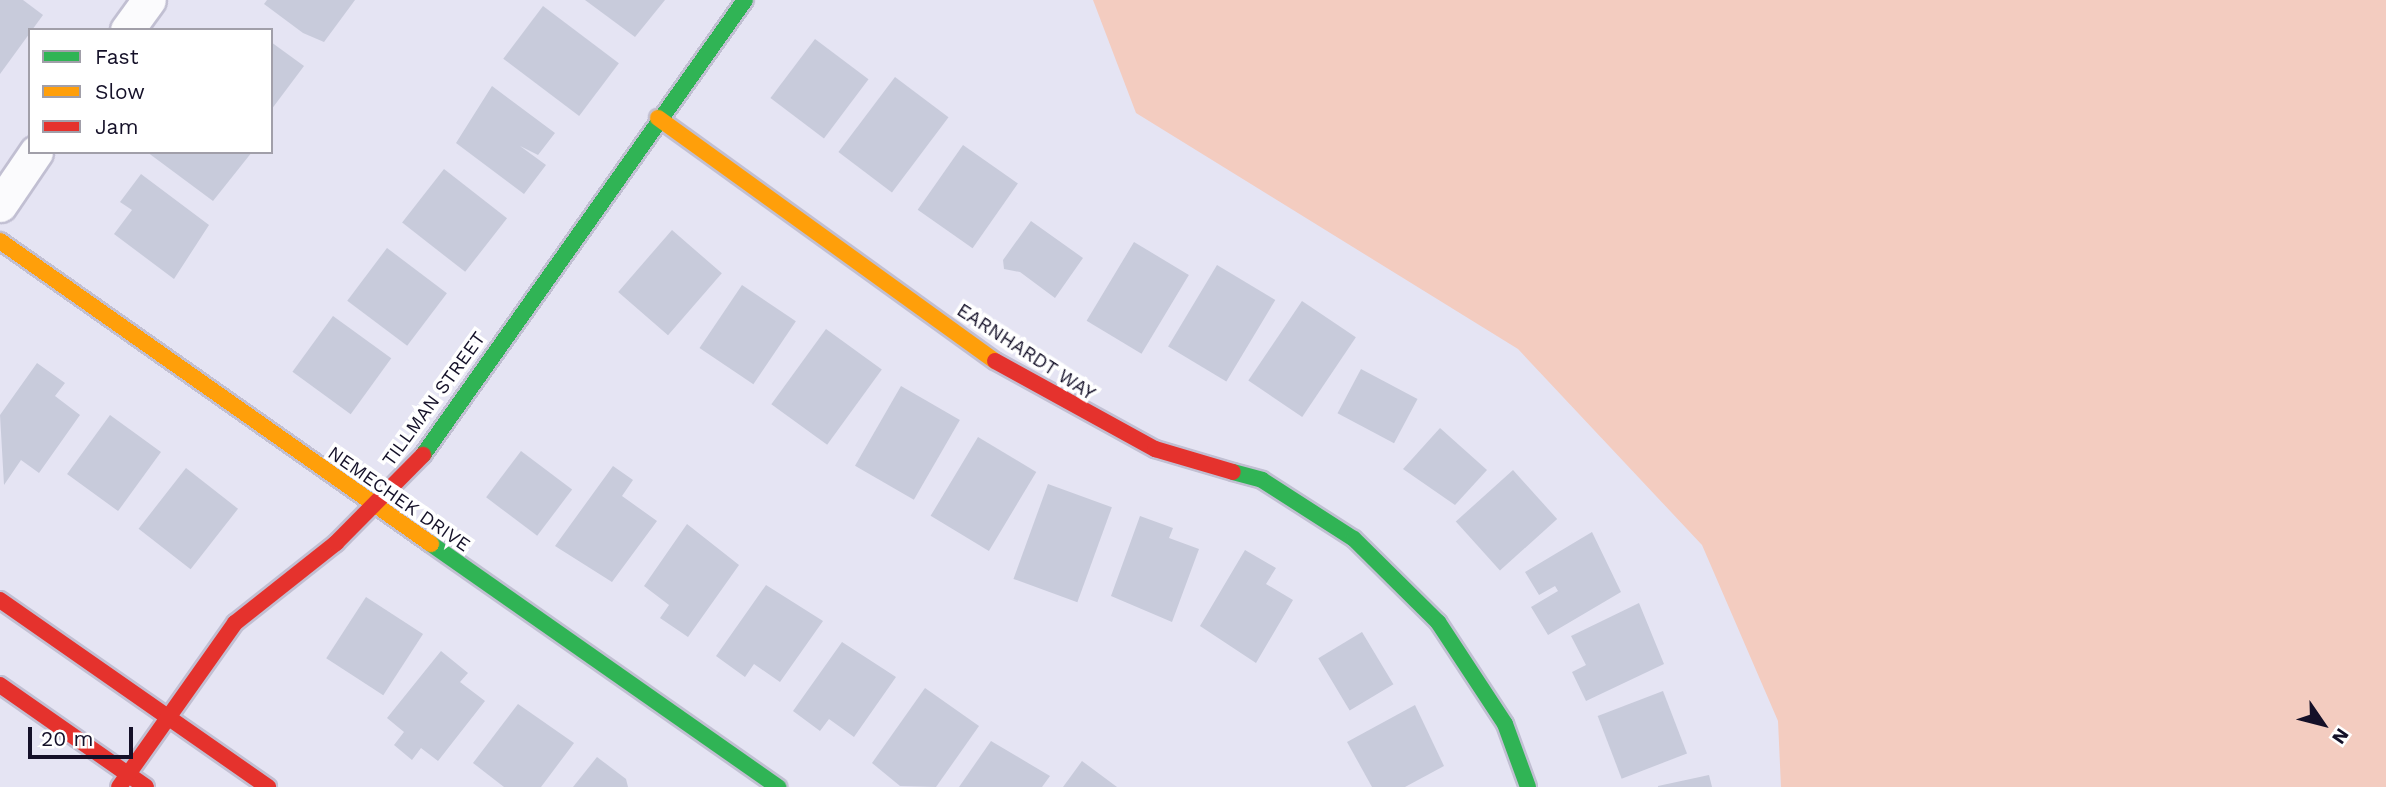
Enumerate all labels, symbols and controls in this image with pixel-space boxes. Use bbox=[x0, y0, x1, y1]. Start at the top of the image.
legend bbox=[28, 28, 273, 154]
text: Fast bbox=[95, 44, 139, 69]
text: Slow bbox=[95, 79, 145, 104]
text: Jam bbox=[95, 114, 138, 139]
street label: EARNHARDT WAY bbox=[952, 299, 1100, 405]
street label: TILLMAN STREET bbox=[378, 327, 490, 471]
street label: NEMECHEK DRIVE bbox=[323, 441, 475, 557]
north arrow bbox=[2288, 689, 2358, 759]
scale bar bbox=[32, 714, 136, 758]
text: N bbox=[2327, 724, 2354, 749]
text: 20 m bbox=[41, 726, 93, 751]

